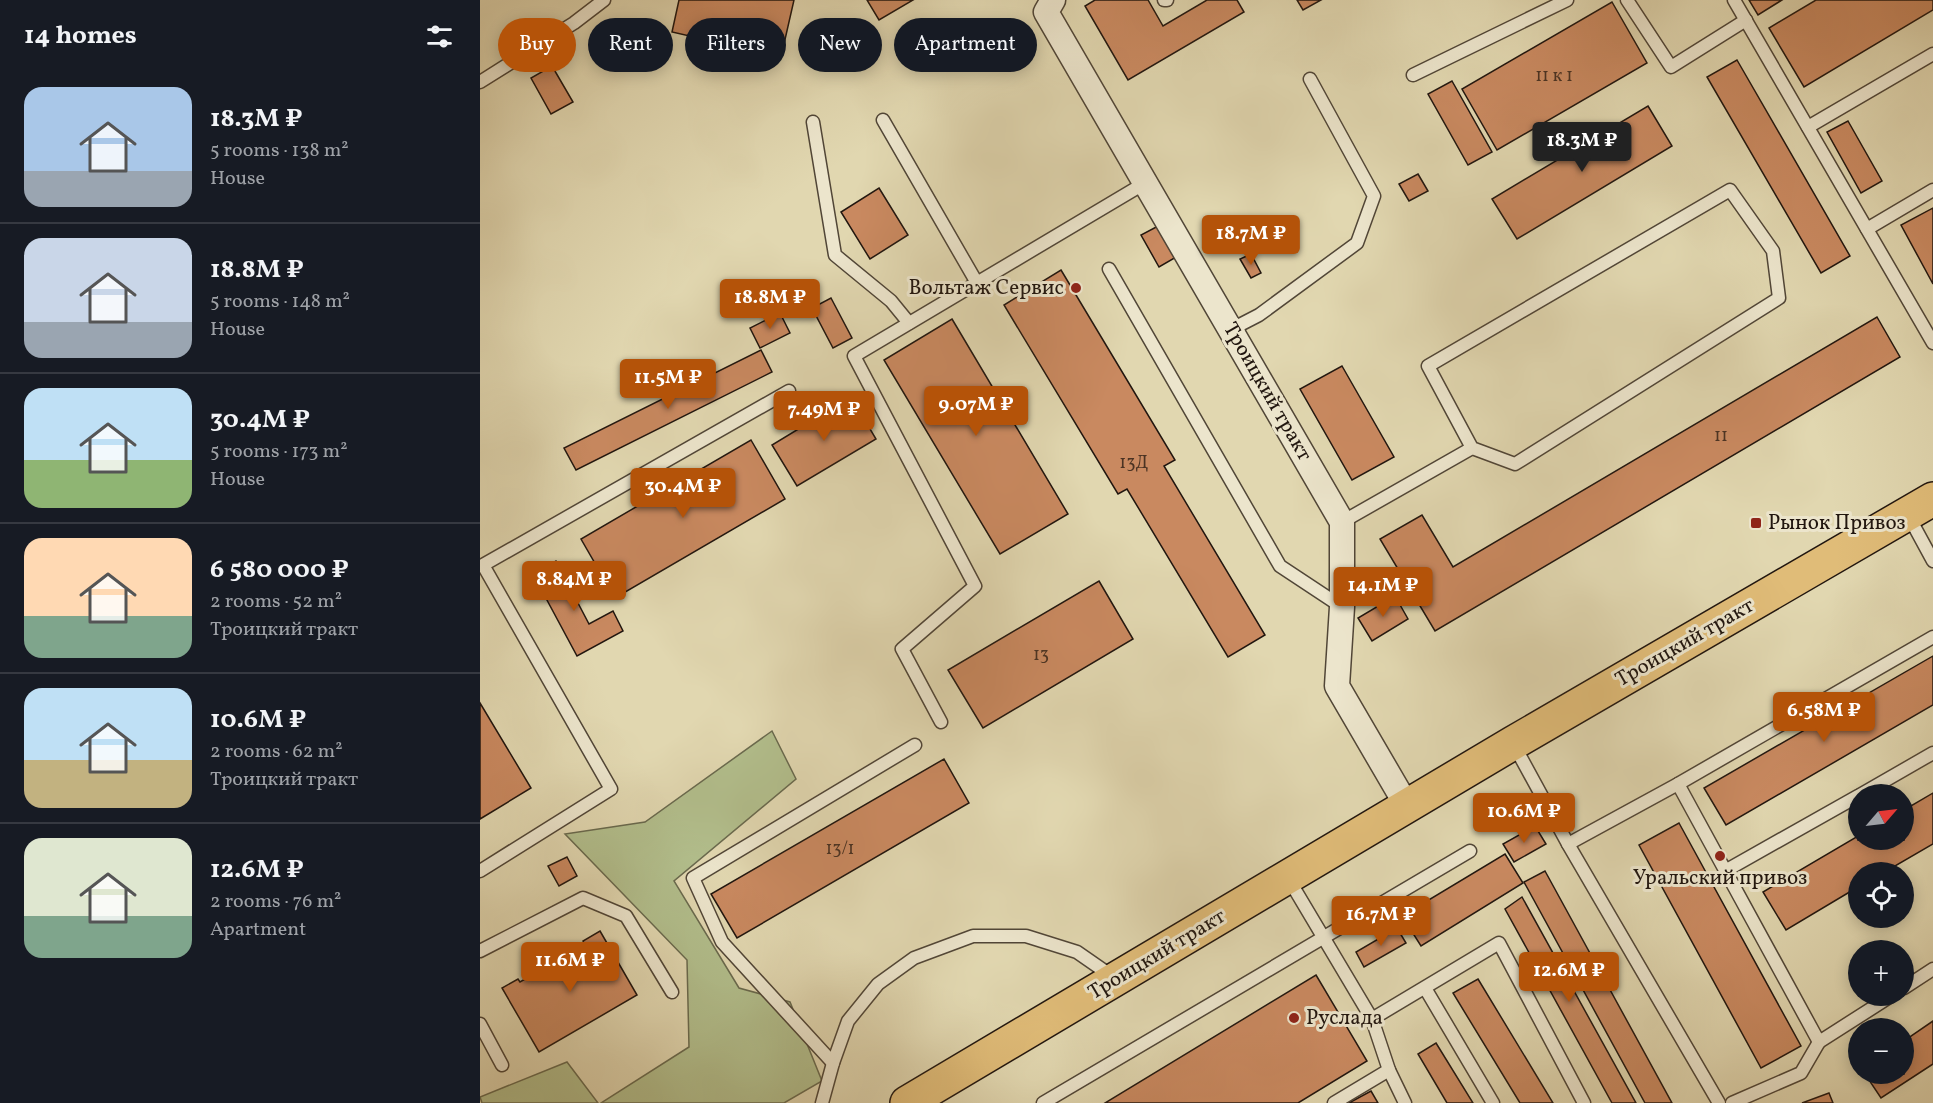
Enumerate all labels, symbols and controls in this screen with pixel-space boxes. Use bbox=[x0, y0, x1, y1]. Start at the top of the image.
text: 14 homes bbox=[24, 18, 137, 54]
chip: Buy bbox=[498, 18, 576, 72]
chip: Rent bbox=[588, 18, 673, 72]
chip: Filters bbox=[685, 18, 786, 72]
chip: New bbox=[798, 18, 882, 72]
chip: Apartment bbox=[894, 18, 1037, 72]
icon: filters bbox=[423, 20, 456, 53]
house number: 11 к 1 bbox=[1535, 64, 1573, 89]
text: 18.3M ₽ bbox=[210, 101, 303, 137]
icon: home bbox=[72, 111, 144, 183]
pin: 18.3M ₽ bbox=[1527, 122, 1637, 173]
text: 18.3M ₽ bbox=[1546, 127, 1618, 155]
text: 5 rooms · 138 m² bbox=[210, 137, 349, 165]
text: House bbox=[210, 165, 265, 193]
pin: 18.7M ₽ bbox=[1196, 215, 1306, 266]
text: 18.7M ₽ bbox=[1216, 220, 1286, 248]
text: 18.8M ₽ bbox=[210, 252, 304, 288]
icon: home bbox=[72, 262, 144, 334]
place label: Вольтаж Сервис bbox=[908, 274, 1064, 303]
pin: 18.8M ₽ bbox=[715, 279, 825, 330]
marker: Вольтаж Сервис bbox=[1069, 281, 1083, 295]
text: 18.8M ₽ bbox=[734, 284, 806, 312]
text: 5 rooms · 148 m² bbox=[210, 288, 350, 316]
text: House bbox=[210, 316, 265, 344]
street label: Троицкий тракт bbox=[1216, 317, 1319, 467]
pin: 11.5M ₽ bbox=[613, 359, 723, 410]
text: 11.5M ₽ bbox=[634, 364, 702, 392]
pin: 9.07M ₽ bbox=[921, 386, 1031, 437]
pin: 7.49M ₽ bbox=[769, 391, 879, 442]
text: 9.07M ₽ bbox=[938, 391, 1014, 419]
text: 7.49M ₽ bbox=[788, 396, 860, 424]
text: 30.4M ₽ bbox=[210, 402, 310, 438]
icon: home bbox=[72, 412, 144, 484]
house number: 11 bbox=[1714, 424, 1728, 449]
text: 5 rooms · 173 m² bbox=[210, 438, 348, 466]
house number: 13Д bbox=[1119, 451, 1149, 476]
text: House bbox=[210, 466, 265, 494]
pin: 30.4M ₽ bbox=[628, 468, 738, 519]
text: 30.4M ₽ bbox=[644, 473, 722, 501]
place label: Рынок Привоз bbox=[1768, 509, 1906, 538]
marker: Рынок Привоз bbox=[1749, 516, 1763, 530]
text: 6 580 000 ₽ bbox=[210, 552, 349, 588]
pin: 8.84M ₽ bbox=[519, 561, 629, 612]
icon: home bbox=[72, 562, 144, 634]
text: 8.84M ₽ bbox=[536, 566, 612, 594]
pin: 14.1M ₽ bbox=[1328, 567, 1438, 618]
text: 14.1M ₽ bbox=[1348, 572, 1418, 600]
text: 2 rooms · 52 m² bbox=[210, 588, 342, 616]
street label: Троицкий тракт bbox=[1610, 591, 1760, 694]
text: Троицкий тракт bbox=[210, 616, 358, 644]
house number: 13 bbox=[1033, 643, 1049, 668]
pin: 6.58M ₽ bbox=[1769, 692, 1879, 743]
text: 6.58M ₽ bbox=[1787, 697, 1861, 725]
text: 10.6M ₽ bbox=[210, 702, 306, 738]
icon: home bbox=[72, 712, 144, 784]
text: 2 rooms · 62 m² bbox=[210, 738, 343, 766]
text: Троицкий тракт bbox=[210, 766, 358, 794]
north arrow bbox=[1848, 784, 1914, 850]
map controls bbox=[1848, 784, 1914, 1084]
pin: 10.6M ₽ bbox=[1469, 793, 1579, 844]
text: 10.6M ₽ bbox=[1487, 798, 1561, 826]
house number: 13/1 bbox=[825, 837, 855, 862]
marker: Уральский привоз bbox=[1713, 849, 1727, 863]
text: 12.6M ₽ bbox=[210, 852, 304, 888]
icon: home bbox=[72, 862, 144, 934]
button: locate bbox=[1848, 862, 1914, 928]
place label: Уральский привоз bbox=[1633, 864, 1807, 893]
text: 2 rooms · 76 m² bbox=[210, 888, 342, 916]
pin: 16.7M ₽ bbox=[1326, 896, 1436, 947]
text: 16.7M ₽ bbox=[1346, 901, 1416, 929]
street label: Троицкий тракт bbox=[1083, 902, 1231, 1008]
text: Apartment bbox=[210, 916, 306, 944]
button: + bbox=[1848, 940, 1914, 1006]
pin: 11.6M ₽ bbox=[515, 942, 625, 993]
text: 11.6M ₽ bbox=[535, 947, 605, 975]
pin: 12.6M ₽ bbox=[1514, 952, 1624, 1003]
text: 12.6M ₽ bbox=[1533, 957, 1605, 985]
place label: Руслада bbox=[1306, 1004, 1383, 1033]
marker: Руслада bbox=[1287, 1011, 1301, 1025]
button: − bbox=[1848, 1018, 1914, 1084]

